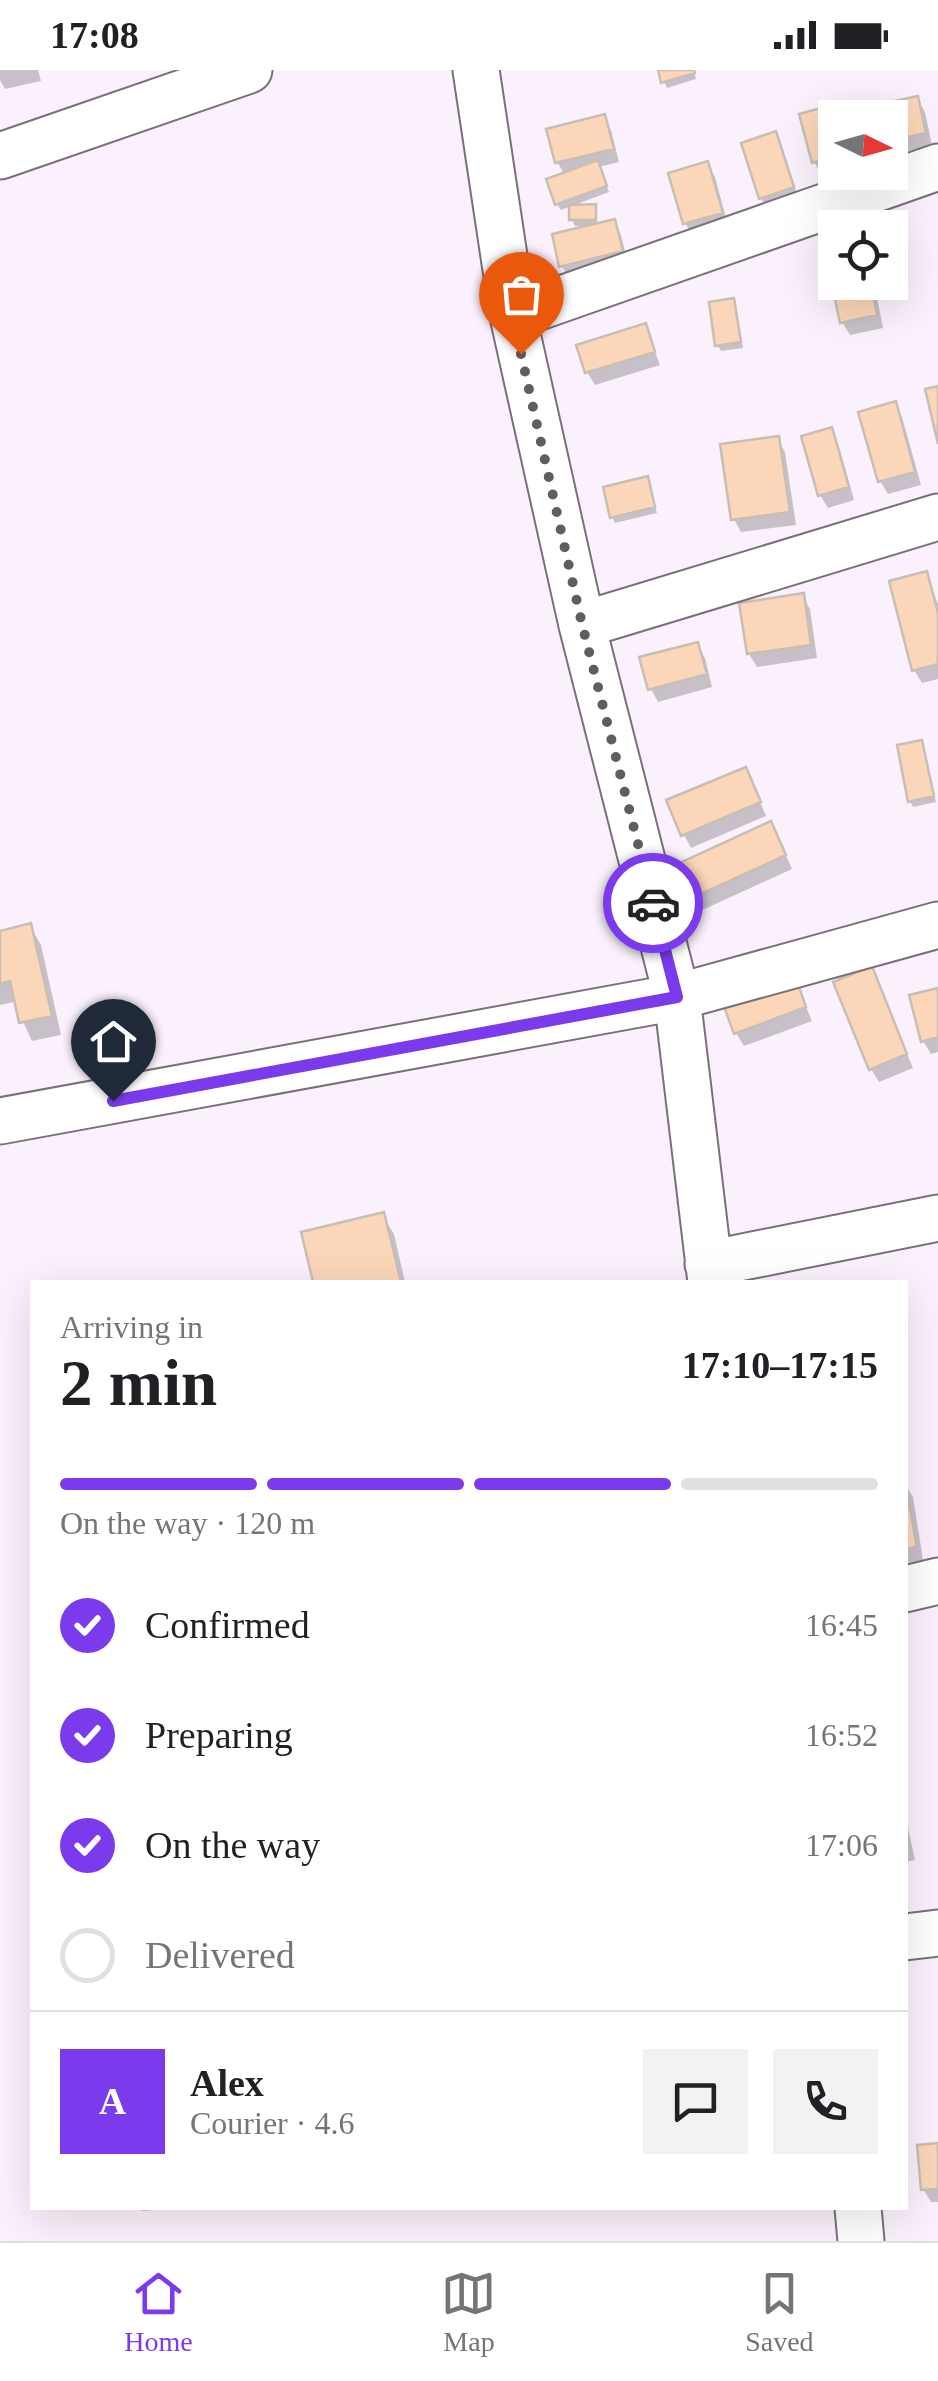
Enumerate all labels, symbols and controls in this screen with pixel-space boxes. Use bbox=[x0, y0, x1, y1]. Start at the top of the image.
text: 17:08 bbox=[50, 14, 139, 56]
north arrow bbox=[818, 100, 908, 190]
map controls bbox=[818, 100, 908, 300]
button: locate bbox=[818, 210, 908, 300]
pin bbox=[479, 252, 564, 355]
icon: bag bbox=[494, 267, 549, 322]
courier bbox=[603, 853, 703, 953]
icon: car bbox=[626, 876, 681, 931]
pin bbox=[71, 999, 156, 1102]
icon: home bbox=[86, 1014, 141, 1069]
text: Arriving in bbox=[60, 1309, 203, 1345]
text: 17:10–17:15 bbox=[682, 1344, 878, 1386]
text: 2 min bbox=[60, 1347, 217, 1419]
text: On the way · 120 m bbox=[60, 1505, 315, 1541]
icon: check bbox=[60, 1598, 115, 1653]
text: Confirmed bbox=[145, 1604, 310, 1646]
text: 16:45 bbox=[805, 1607, 878, 1643]
icon: check bbox=[60, 1708, 115, 1763]
text: Preparing bbox=[145, 1714, 293, 1756]
text: 16:52 bbox=[805, 1717, 878, 1753]
icon: check bbox=[60, 1818, 115, 1873]
text: On the way bbox=[145, 1824, 320, 1866]
text: 17:06 bbox=[805, 1827, 878, 1863]
text: Delivered bbox=[145, 1934, 295, 1976]
button: chat bbox=[643, 2049, 748, 2154]
button: phone bbox=[773, 2049, 878, 2154]
text: Alex bbox=[190, 2062, 264, 2104]
text: A bbox=[99, 2080, 126, 2122]
text: Courier · 4.6 bbox=[190, 2105, 354, 2141]
tab: Home bbox=[124, 2266, 193, 2358]
tab: Map bbox=[441, 2266, 496, 2358]
tab: Saved bbox=[745, 2266, 814, 2358]

